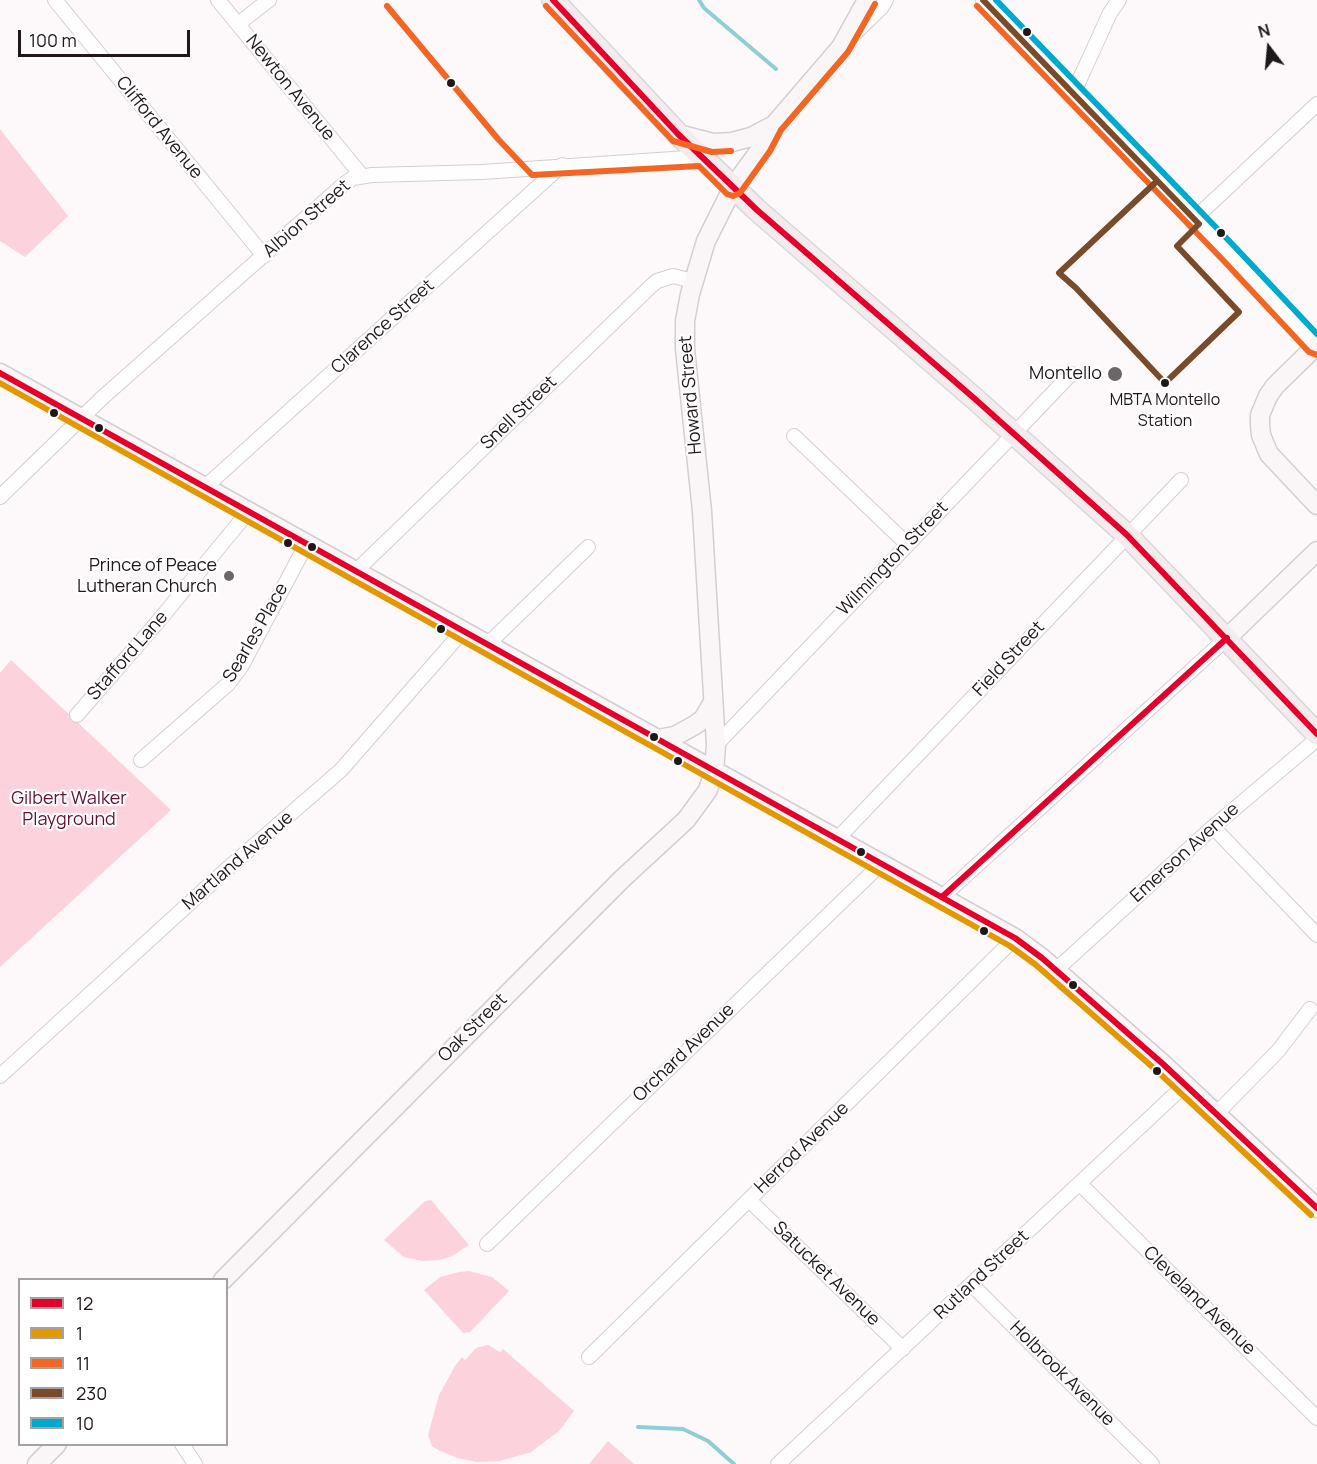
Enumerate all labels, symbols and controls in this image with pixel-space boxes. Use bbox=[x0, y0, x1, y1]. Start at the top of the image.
scale bar bbox=[21, 18, 194, 56]
north arrow bbox=[1239, 18, 1299, 78]
text: N bbox=[1255, 19, 1273, 43]
unlabelled marker bbox=[1021, 26, 1033, 38]
text: 100 m bbox=[29, 28, 77, 52]
street label: Newton Avenue bbox=[241, 31, 339, 145]
street label: Clifford Avenue bbox=[111, 72, 207, 184]
unlabelled marker bbox=[445, 77, 457, 89]
street label: Albion Street bbox=[259, 175, 355, 263]
unlabelled marker bbox=[1215, 227, 1227, 239]
street label: Clarence Street bbox=[327, 275, 439, 379]
street label: Howard Street bbox=[675, 335, 707, 455]
place label: Montello bbox=[1029, 363, 1102, 385]
marker: Montello bbox=[1106, 365, 1124, 383]
street label: Snell Street bbox=[477, 371, 561, 455]
marker: MBTA Montello Station bbox=[1159, 377, 1171, 389]
place label: MBTA Montello Station bbox=[1110, 391, 1220, 429]
unlabelled marker bbox=[48, 407, 60, 419]
unlabelled marker bbox=[93, 422, 105, 434]
street label: Wilmington Street bbox=[833, 497, 953, 621]
unlabelled marker bbox=[282, 537, 294, 549]
unlabelled marker bbox=[306, 541, 318, 553]
place label: Prince of Peace Lutheran Church bbox=[77, 555, 217, 598]
marker: Prince of Peace Lutheran Church bbox=[222, 569, 236, 583]
street label: Searles Place bbox=[219, 580, 293, 686]
street label: Stafford Lane bbox=[83, 607, 173, 705]
street label: Field Street bbox=[969, 617, 1049, 701]
unlabelled marker bbox=[435, 623, 447, 635]
unlabelled marker bbox=[648, 731, 660, 743]
unlabelled marker bbox=[672, 755, 684, 767]
park label: Gilbert Walker Playground bbox=[11, 788, 127, 830]
street label: Emerson Avenue bbox=[1126, 799, 1244, 907]
street label: Martland Avenue bbox=[178, 807, 298, 915]
unlabelled marker bbox=[855, 846, 867, 858]
unlabelled marker bbox=[978, 925, 990, 937]
unlabelled marker bbox=[1067, 979, 1079, 991]
street label: Oak Street bbox=[434, 989, 512, 1067]
street label: Orchard Avenue bbox=[629, 999, 739, 1107]
unlabelled marker bbox=[1151, 1065, 1163, 1077]
street label: Herrod Avenue bbox=[751, 1098, 853, 1198]
street label: Satucket Avenue bbox=[768, 1217, 884, 1331]
street label: Rutland Street bbox=[930, 1226, 1034, 1324]
street label: Cleveland Avenue bbox=[1139, 1242, 1259, 1360]
legend bbox=[18, 1278, 228, 1446]
text: 12 bbox=[76, 1291, 93, 1315]
street label: Holbrook Avenue bbox=[1005, 1317, 1119, 1431]
text: 1 bbox=[76, 1321, 83, 1345]
text: 11 bbox=[76, 1351, 90, 1375]
text: 230 bbox=[76, 1381, 107, 1405]
text: 10 bbox=[76, 1411, 94, 1435]

